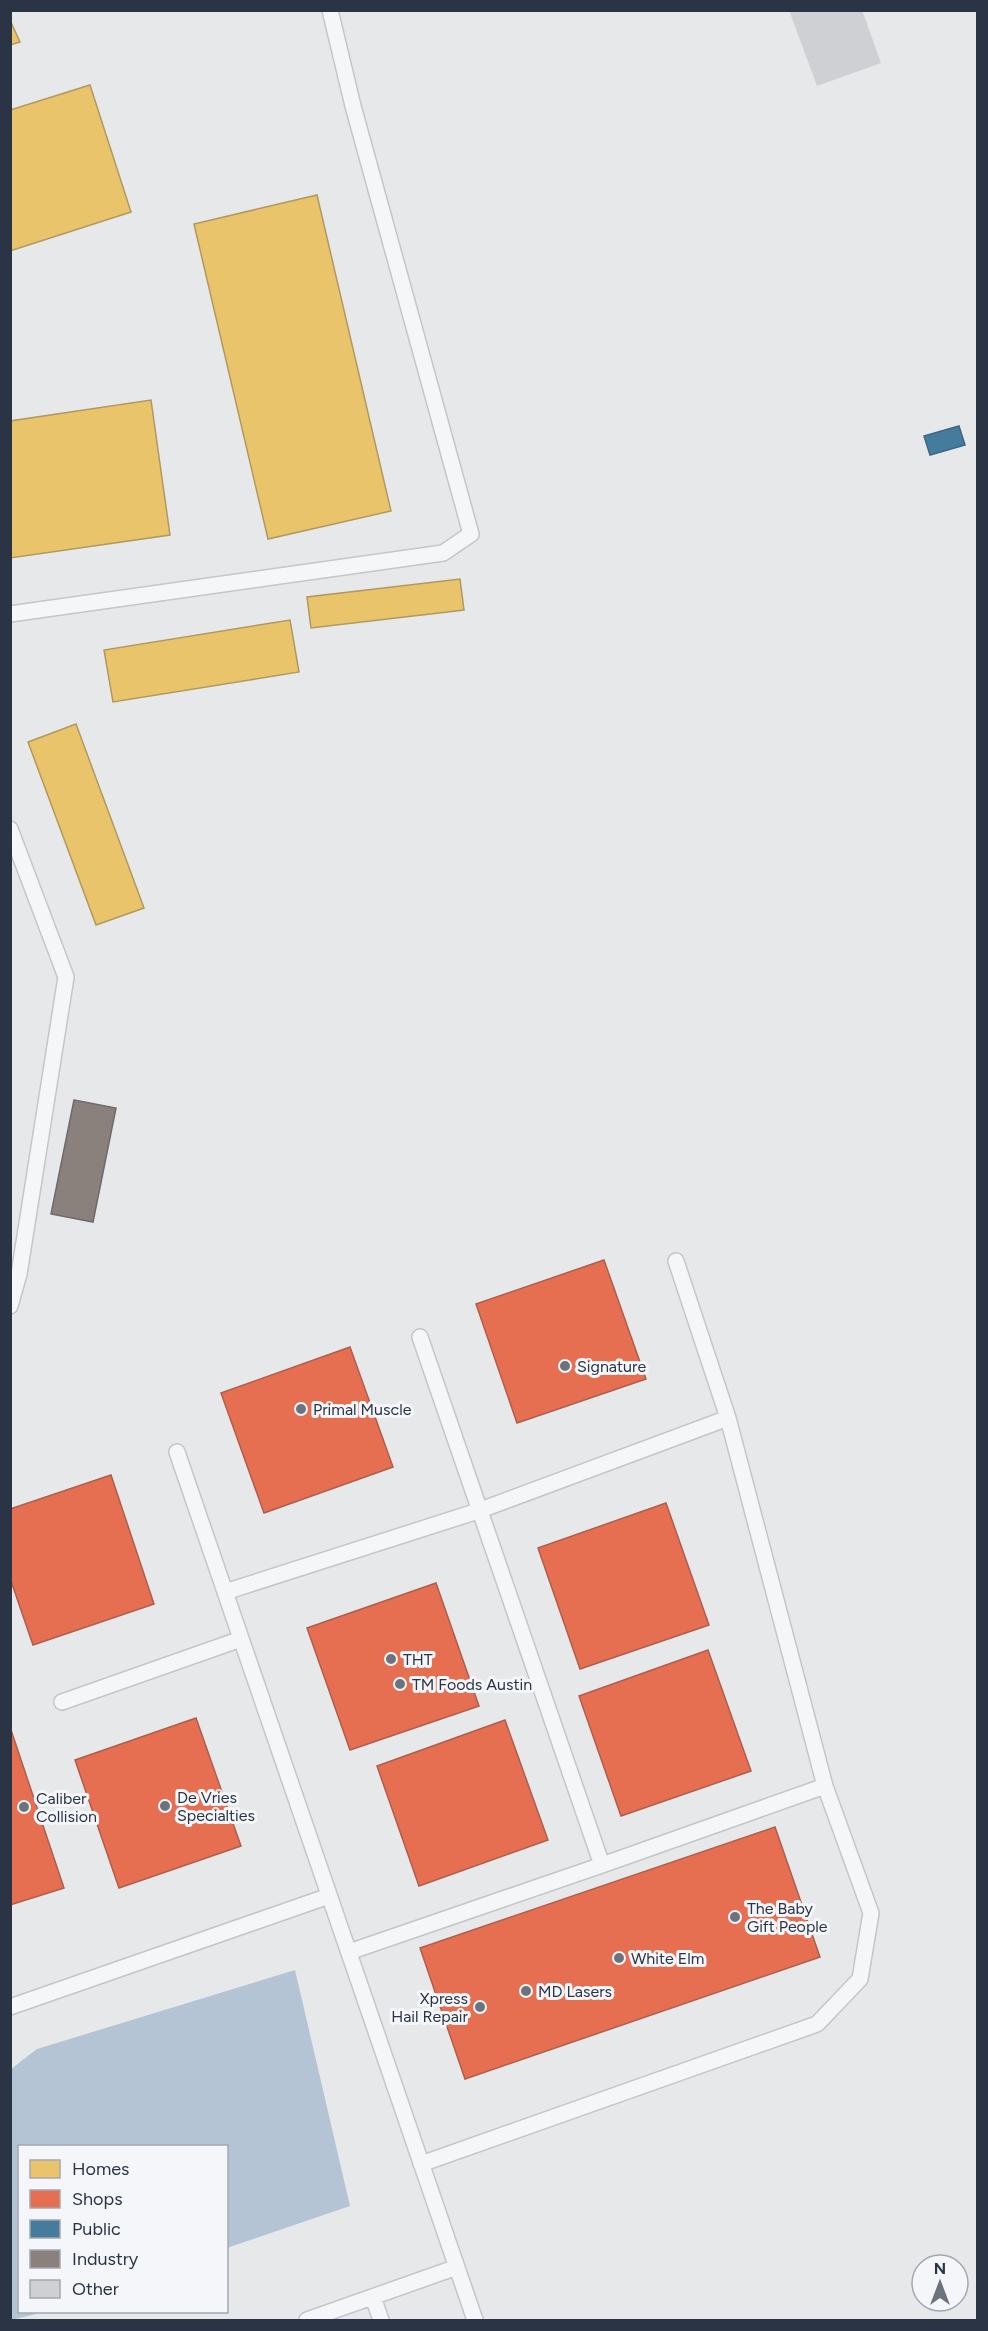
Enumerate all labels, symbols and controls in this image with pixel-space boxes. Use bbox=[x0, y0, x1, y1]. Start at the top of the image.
place label: Signature bbox=[577, 1357, 646, 1376]
marker: Signature bbox=[558, 1359, 572, 1373]
place label: Primal Muscle bbox=[313, 1400, 412, 1419]
marker: Primal Muscle bbox=[294, 1402, 308, 1416]
place label: THT bbox=[403, 1650, 433, 1669]
marker: THT bbox=[384, 1652, 398, 1666]
place label: TM Foods Austin bbox=[412, 1675, 532, 1694]
marker: TM Foods Austin bbox=[393, 1677, 407, 1691]
place label: De Vries Specialties bbox=[177, 1788, 255, 1825]
place label: Caliber Collision bbox=[36, 1789, 97, 1826]
marker: De Vries Specialties bbox=[158, 1799, 172, 1813]
marker: Caliber Collision bbox=[17, 1800, 31, 1814]
place label: The Baby Gift People bbox=[747, 1899, 828, 1936]
marker: The Baby Gift People bbox=[728, 1910, 742, 1924]
place label: White Elm bbox=[631, 1949, 704, 1968]
marker: White Elm bbox=[612, 1951, 626, 1965]
place label: MD Lasers bbox=[538, 1982, 612, 2001]
marker: MD Lasers bbox=[519, 1984, 533, 1998]
place label: Xpress Hail Repair bbox=[391, 1989, 469, 2026]
marker: Xpress Hail Repair bbox=[473, 2000, 487, 2014]
legend bbox=[18, 2145, 228, 2313]
text: Homes bbox=[72, 2158, 130, 2180]
text: Shops bbox=[72, 2188, 123, 2210]
text: Public bbox=[72, 2218, 121, 2240]
text: Industry bbox=[72, 2248, 139, 2270]
north arrow bbox=[910, 2253, 970, 2313]
text: N bbox=[934, 2259, 946, 2278]
text: Other bbox=[72, 2278, 119, 2300]

